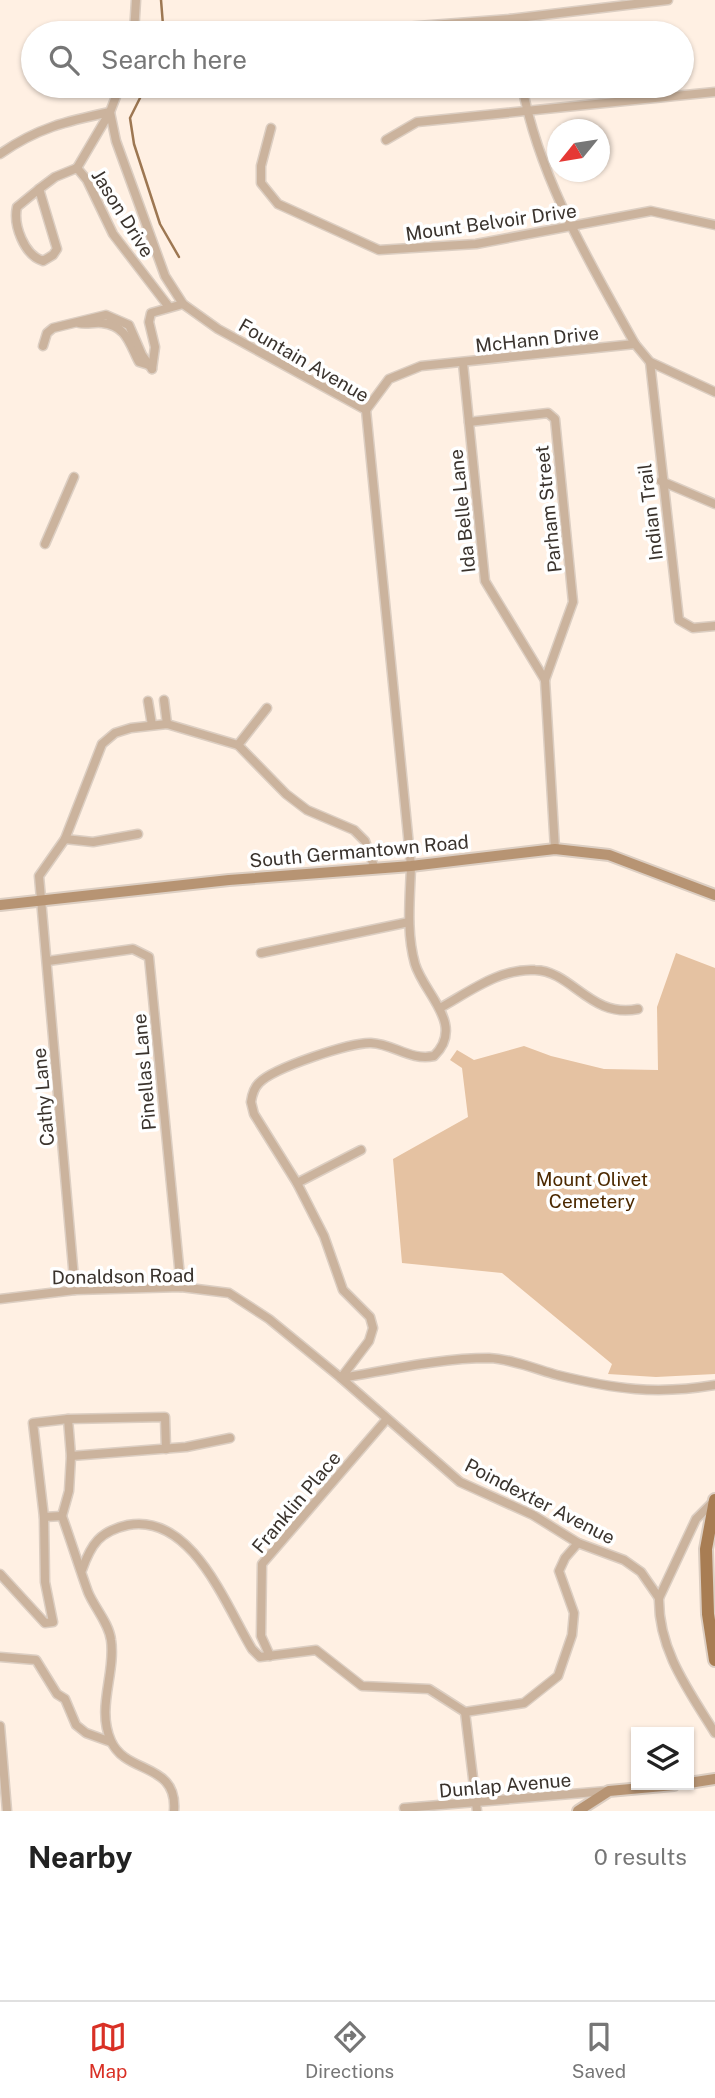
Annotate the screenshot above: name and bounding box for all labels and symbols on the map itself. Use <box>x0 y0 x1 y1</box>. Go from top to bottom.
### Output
north arrow <box>547 119 610 182</box>
street label: Jason Drive <box>87 165 159 261</box>
street label: Mount Belvoir Drive <box>404 199 578 245</box>
street label: Fountain Avenue <box>235 314 373 406</box>
street label: McHann Drive <box>474 322 600 356</box>
street label: Parham Street <box>530 444 566 574</box>
street label: Ida Belle Lane <box>445 448 479 574</box>
street label: Indian Trail <box>633 462 667 562</box>
street label: South Germantown Road <box>248 830 470 872</box>
street label: Pinellas Lane <box>128 1013 160 1131</box>
street label: Cathy Lane <box>28 1047 58 1147</box>
park label: Mount Olivet Cemetery <box>536 1168 648 1212</box>
street label: Donaldson Road <box>51 1264 195 1288</box>
street label: Franklin Place <box>247 1447 345 1557</box>
street label: Poindexter Avenue <box>461 1454 619 1548</box>
street label: Dunlap Avenue <box>438 1768 572 1802</box>

